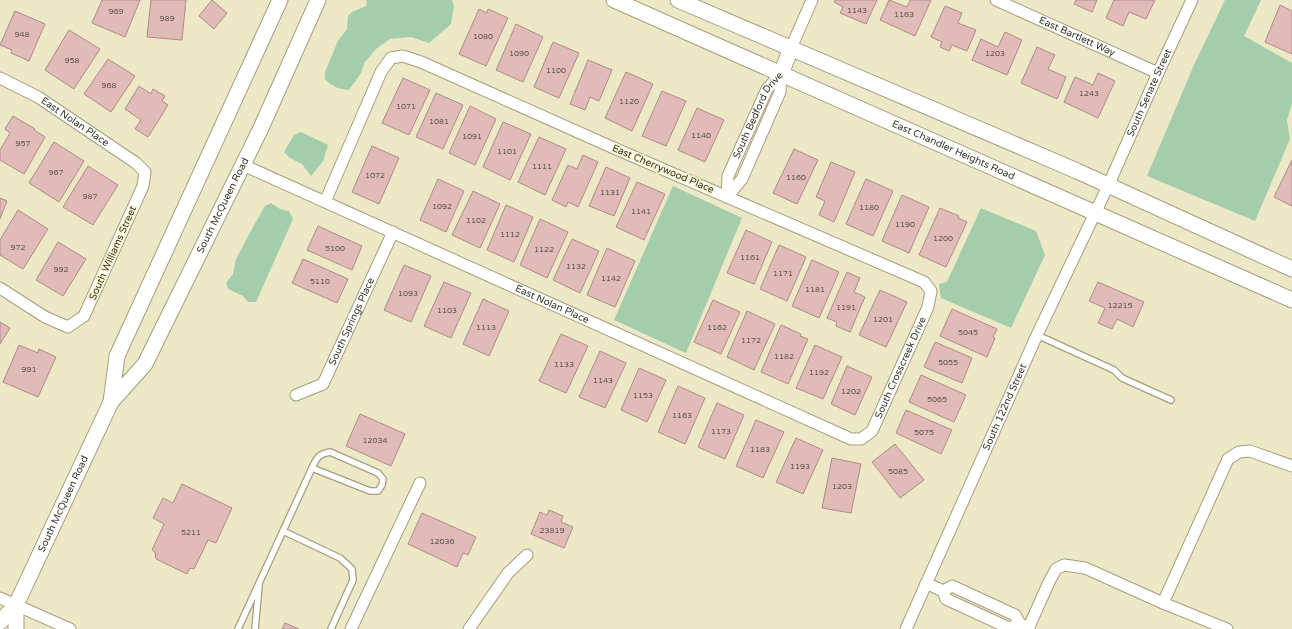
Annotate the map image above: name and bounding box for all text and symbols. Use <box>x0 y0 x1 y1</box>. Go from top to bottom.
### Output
house number: 1143 <box>847 6 867 15</box>
house number: 969 <box>108 7 124 16</box>
house number: 1163 <box>894 10 914 19</box>
house number: 989 <box>159 14 175 23</box>
street label: East Bartlett Way <box>1037 14 1118 59</box>
house number: 948 <box>14 30 30 39</box>
house number: 1080 <box>473 32 493 41</box>
street label: South Senate Street <box>1125 47 1174 139</box>
house number: 1090 <box>509 49 529 58</box>
house number: 1203 <box>985 49 1005 58</box>
house number: 958 <box>64 56 80 65</box>
house number: 1100 <box>546 66 566 75</box>
street label: South Bedford Drive <box>731 69 786 161</box>
house number: 968 <box>101 81 117 90</box>
house number: 1243 <box>1079 89 1099 98</box>
street label: East Nolan Place <box>39 95 112 149</box>
house number: 1120 <box>619 97 639 106</box>
house number: 1071 <box>396 102 416 111</box>
house number: 1081 <box>429 117 449 126</box>
street label: East Chandler Heights Road <box>890 118 1017 183</box>
house number: 1140 <box>691 131 711 140</box>
house number: 1091 <box>462 132 482 141</box>
house number: 957 <box>15 139 31 148</box>
street label: East Cherrywood Place <box>610 142 716 196</box>
house number: 1101 <box>497 147 517 156</box>
street label: South McQueen Road <box>194 156 251 255</box>
house number: 1111 <box>532 162 552 171</box>
house number: 967 <box>48 168 64 177</box>
house number: 1072 <box>365 171 385 180</box>
house number: 1160 <box>786 173 806 182</box>
house number: 1131 <box>600 188 620 197</box>
house number: 987 <box>82 192 98 201</box>
house number: 1092 <box>432 202 452 211</box>
house number: 1180 <box>859 203 879 212</box>
street label: South Williams Street <box>87 204 139 302</box>
house number: 1141 <box>631 207 651 216</box>
house number: 1102 <box>466 216 486 225</box>
house number: 1190 <box>895 220 915 229</box>
house number: 1112 <box>500 230 520 239</box>
house number: 1200 <box>933 234 953 243</box>
house number: 972 <box>10 243 26 252</box>
house number: 5100 <box>325 244 345 253</box>
house number: 1122 <box>534 245 554 254</box>
house number: 1161 <box>740 253 760 262</box>
house number: 1132 <box>566 262 586 271</box>
house number: 992 <box>53 265 69 274</box>
house number: 1171 <box>773 269 793 278</box>
house number: 1142 <box>601 274 621 283</box>
street label: South Springs Place <box>326 275 377 367</box>
house number: 5110 <box>310 277 330 286</box>
street label: East Nolan Place <box>513 282 591 326</box>
house number: 1181 <box>805 285 825 294</box>
house number: 1093 <box>398 289 418 298</box>
house number: 12215 <box>1107 301 1133 310</box>
house number: 1191 <box>836 303 856 312</box>
house number: 1103 <box>437 306 457 315</box>
street label: South Crosscreek Drive <box>872 315 929 420</box>
house number: 1201 <box>873 315 893 324</box>
house number: 1113 <box>476 323 496 332</box>
house number: 1162 <box>707 323 727 332</box>
house number: 5045 <box>958 328 978 337</box>
house number: 1172 <box>741 336 761 345</box>
house number: 1182 <box>774 352 794 361</box>
house number: 5055 <box>938 358 958 367</box>
house number: 1133 <box>554 360 574 369</box>
street label: South 122nd Street <box>980 362 1029 452</box>
house number: 991 <box>21 365 37 374</box>
house number: 1192 <box>809 368 829 377</box>
house number: 1143 <box>593 376 613 385</box>
house number: 1202 <box>841 387 861 396</box>
house number: 1153 <box>633 391 653 400</box>
house number: 5065 <box>927 395 947 404</box>
house number: 1163 <box>672 411 692 420</box>
house number: 1173 <box>711 427 731 436</box>
house number: 5075 <box>914 428 934 437</box>
house number: 12034 <box>362 436 388 445</box>
house number: 1183 <box>750 445 770 454</box>
street label: South McQueen Road <box>36 454 91 554</box>
house number: 1193 <box>790 462 810 471</box>
house number: 5085 <box>888 467 908 476</box>
house number: 1203 <box>832 482 852 491</box>
house number: 23819 <box>539 526 565 535</box>
house number: 5211 <box>181 528 201 537</box>
house number: 12036 <box>429 537 455 546</box>

